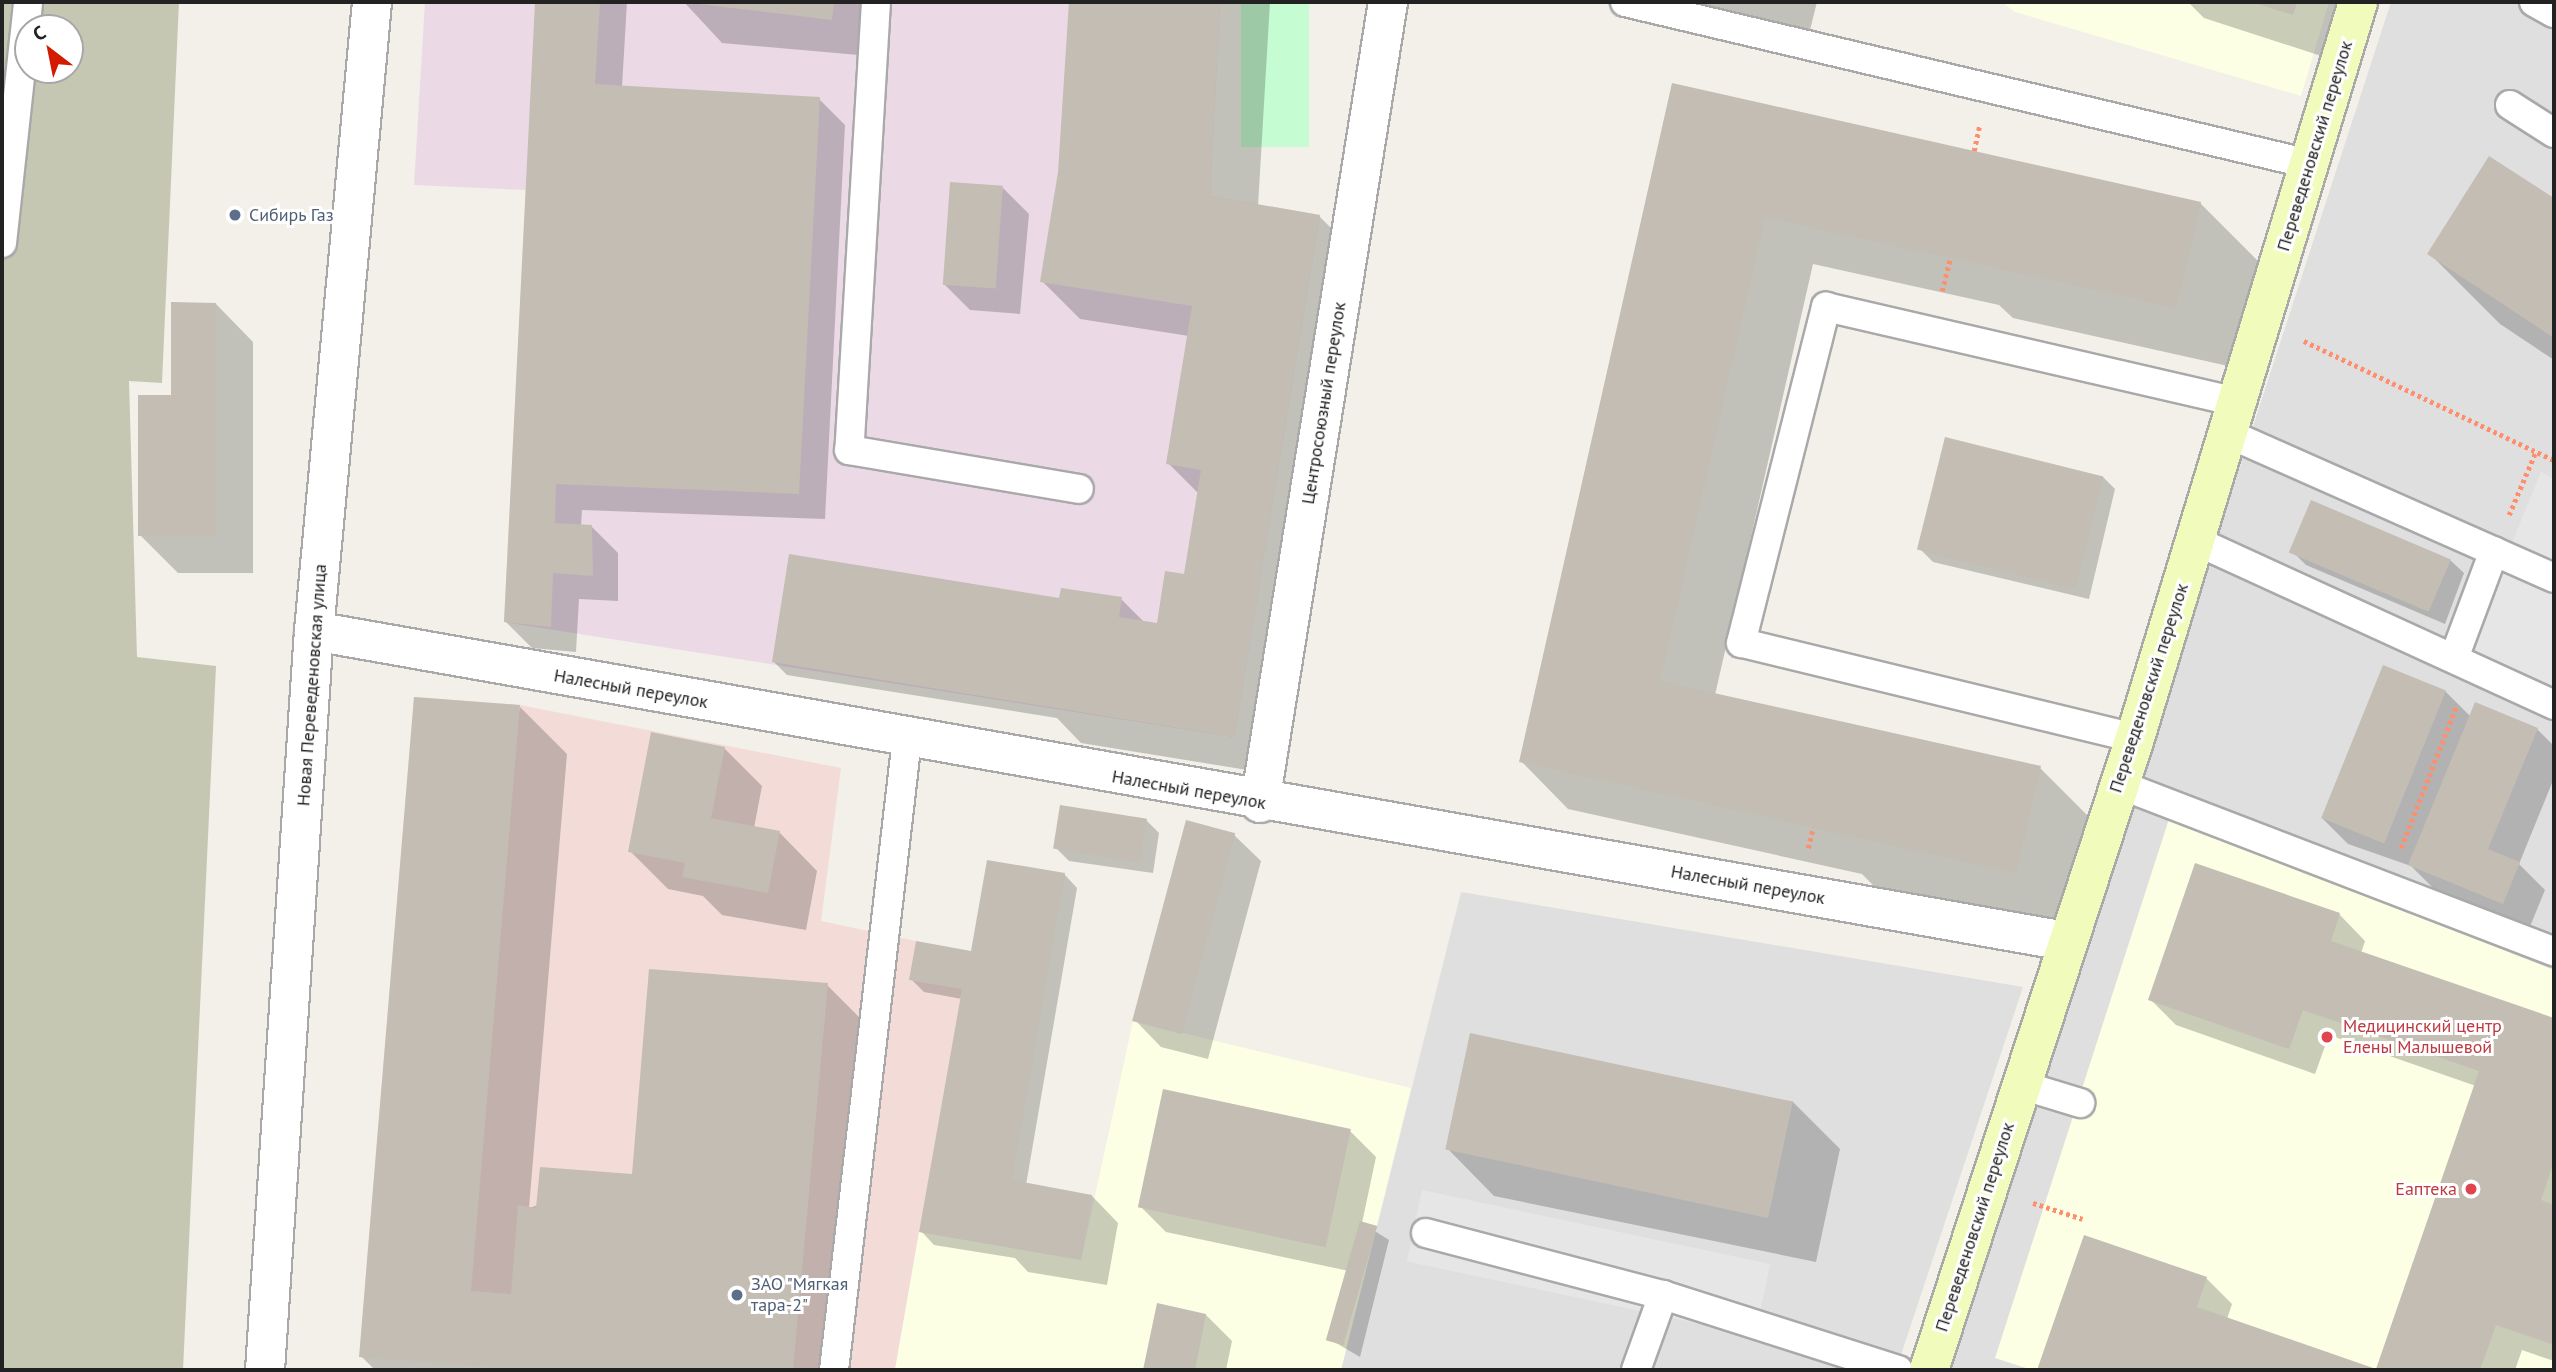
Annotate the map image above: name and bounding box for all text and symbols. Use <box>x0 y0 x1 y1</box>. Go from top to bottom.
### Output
north arrow <box>14 14 84 84</box>
text: С <box>28 20 50 46</box>
street label: Переведеновский переулок <box>2273 38 2357 254</box>
place label: Сибирь Газ <box>249 204 334 226</box>
marker: Сибирь Газ <box>227 207 243 223</box>
street label: Центросоюзный переулок <box>1297 300 1351 506</box>
street label: Новая Переведеновская улица <box>293 563 331 807</box>
street label: Переведеновский переулок <box>2105 581 2193 795</box>
street label: Налесный переулок <box>552 665 710 713</box>
street label: Налесный переулок <box>1110 766 1268 814</box>
street label: Налесный переулок <box>1669 861 1827 909</box>
place label: Медицинский центр Елены Малышевой <box>2343 1016 2502 1058</box>
marker: Медицинский центр Елены Малышевой <box>2317 1027 2337 1047</box>
street label: Переведеновский переулок <box>1931 1120 2019 1334</box>
place label: Еаптека <box>2395 1178 2457 1200</box>
marker: Еаптека <box>2463 1181 2479 1197</box>
place label: ЗАО "Мягкая тара-2" <box>751 1274 849 1316</box>
marker: ЗАО "Мягкая тара-2" <box>729 1287 745 1303</box>

